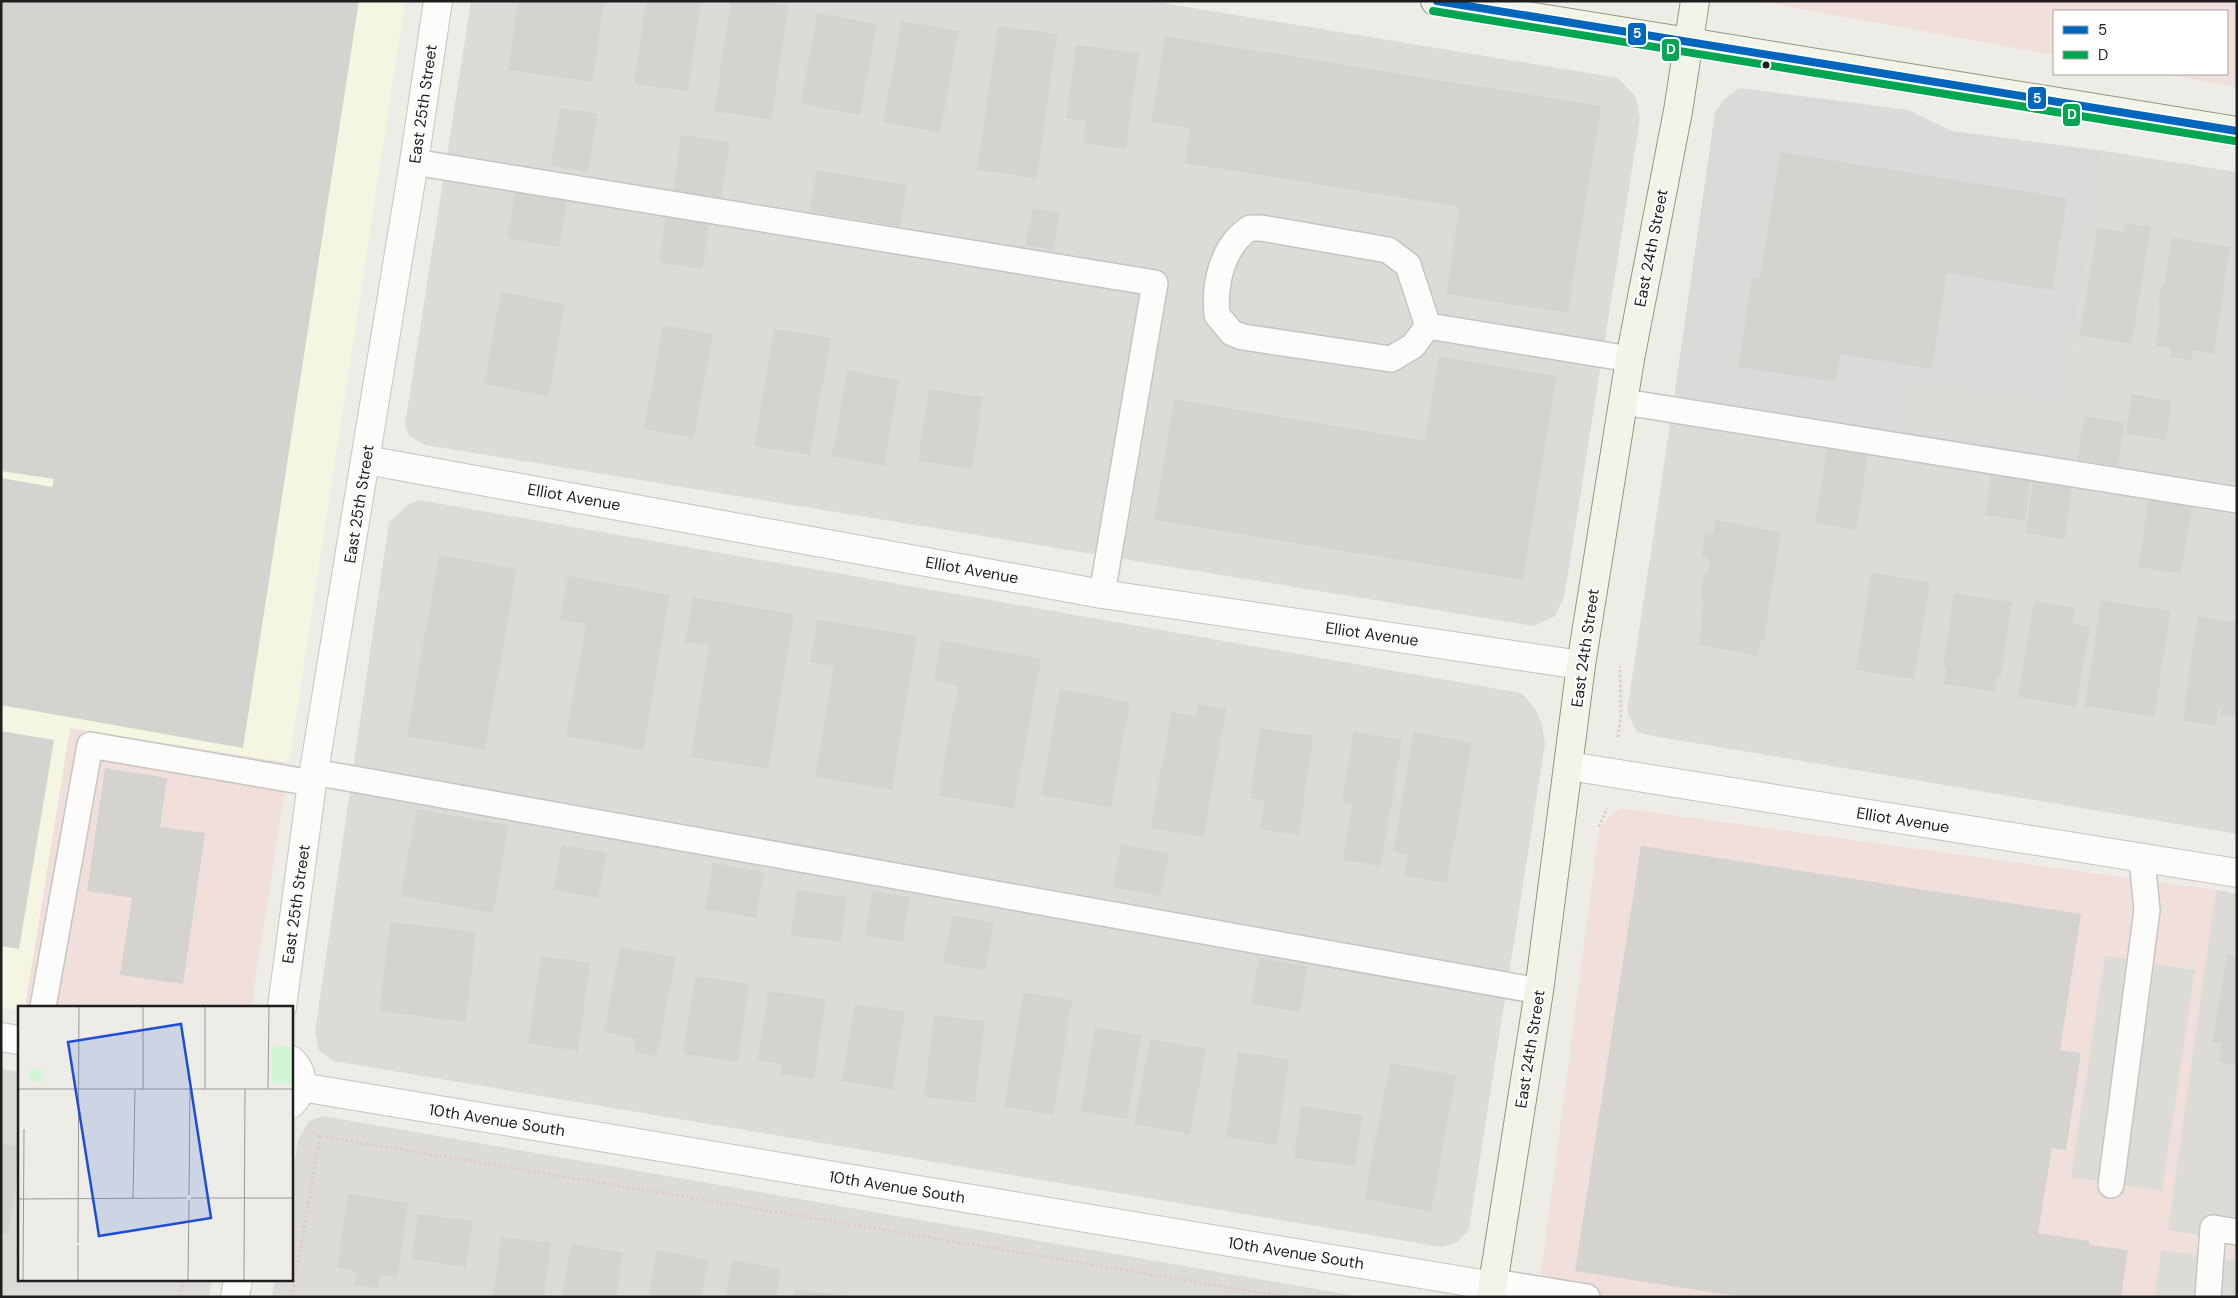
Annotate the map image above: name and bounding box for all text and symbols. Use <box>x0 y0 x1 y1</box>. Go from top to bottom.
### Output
legend <box>2053 10 2228 75</box>
text: 5 <box>2098 20 2107 40</box>
line badge: 5 <box>1627 22 1647 46</box>
text: 5 <box>1633 24 1641 42</box>
line badge: D <box>1661 38 1680 62</box>
text: D <box>1666 40 1676 58</box>
street label: East 25th Street <box>404 43 442 165</box>
text: D <box>2098 45 2108 65</box>
unlabelled marker <box>1761 60 1771 70</box>
line badge: 5 <box>2027 86 2047 110</box>
text: 5 <box>2033 89 2041 107</box>
line badge: D <box>2062 103 2081 127</box>
text: D <box>2067 105 2077 123</box>
street label: East 24th Street <box>1629 187 1673 309</box>
street label: East 25th Street <box>339 443 379 565</box>
street label: Elliot Avenue <box>526 478 622 516</box>
street label: Elliot Avenue <box>924 551 1020 589</box>
street label: East 24th Street <box>1566 587 1604 709</box>
street label: Elliot Avenue <box>1324 617 1420 651</box>
street label: Elliot Avenue <box>1855 802 1951 838</box>
street label: East 25th Street <box>277 843 315 965</box>
street label: East 24th Street <box>1510 988 1550 1110</box>
inset map <box>18 1006 292 1280</box>
street label: 10th Avenue South <box>427 1099 567 1141</box>
street label: 10th Avenue South <box>827 1166 967 1208</box>
street label: 10th Avenue South <box>1226 1232 1366 1274</box>

